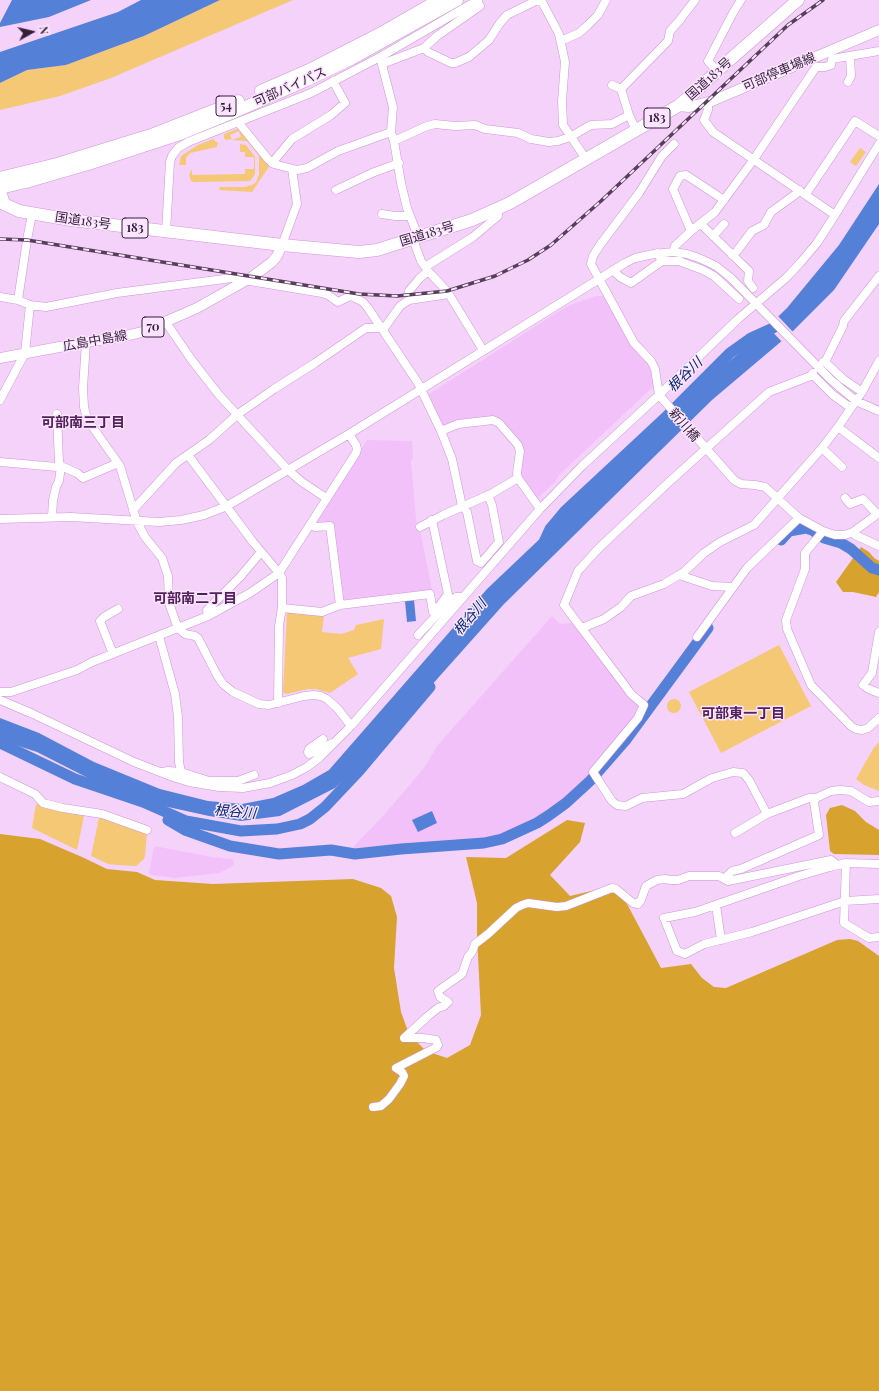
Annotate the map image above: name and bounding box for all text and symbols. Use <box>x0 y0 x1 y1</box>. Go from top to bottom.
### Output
north arrow <box>12 12 52 52</box>
text: N <box>36 25 52 35</box>
street label: 可部停車場線 <box>740 50 818 94</box>
street label: 国道183号 <box>683 54 735 104</box>
street label: 可部バイパス <box>251 64 329 110</box>
road number: 54 <box>216 96 236 116</box>
road number: 183 <box>644 108 670 128</box>
street label: 国道183号 <box>54 209 112 233</box>
road number: 183 <box>122 218 148 238</box>
street label: 国道183号 <box>398 218 456 250</box>
road number: 70 <box>142 317 164 337</box>
street label: 広島中島線 <box>62 328 128 354</box>
water label: 根谷川 <box>664 354 706 396</box>
street label: 新川橋 <box>665 405 703 445</box>
district label: 可部南三丁目 <box>41 415 125 431</box>
district label: 可部南二丁目 <box>153 591 237 607</box>
water label: 根谷川 <box>450 596 490 638</box>
district label: 可部東一丁目 <box>701 706 785 722</box>
water label: 根谷川 <box>213 802 257 822</box>

